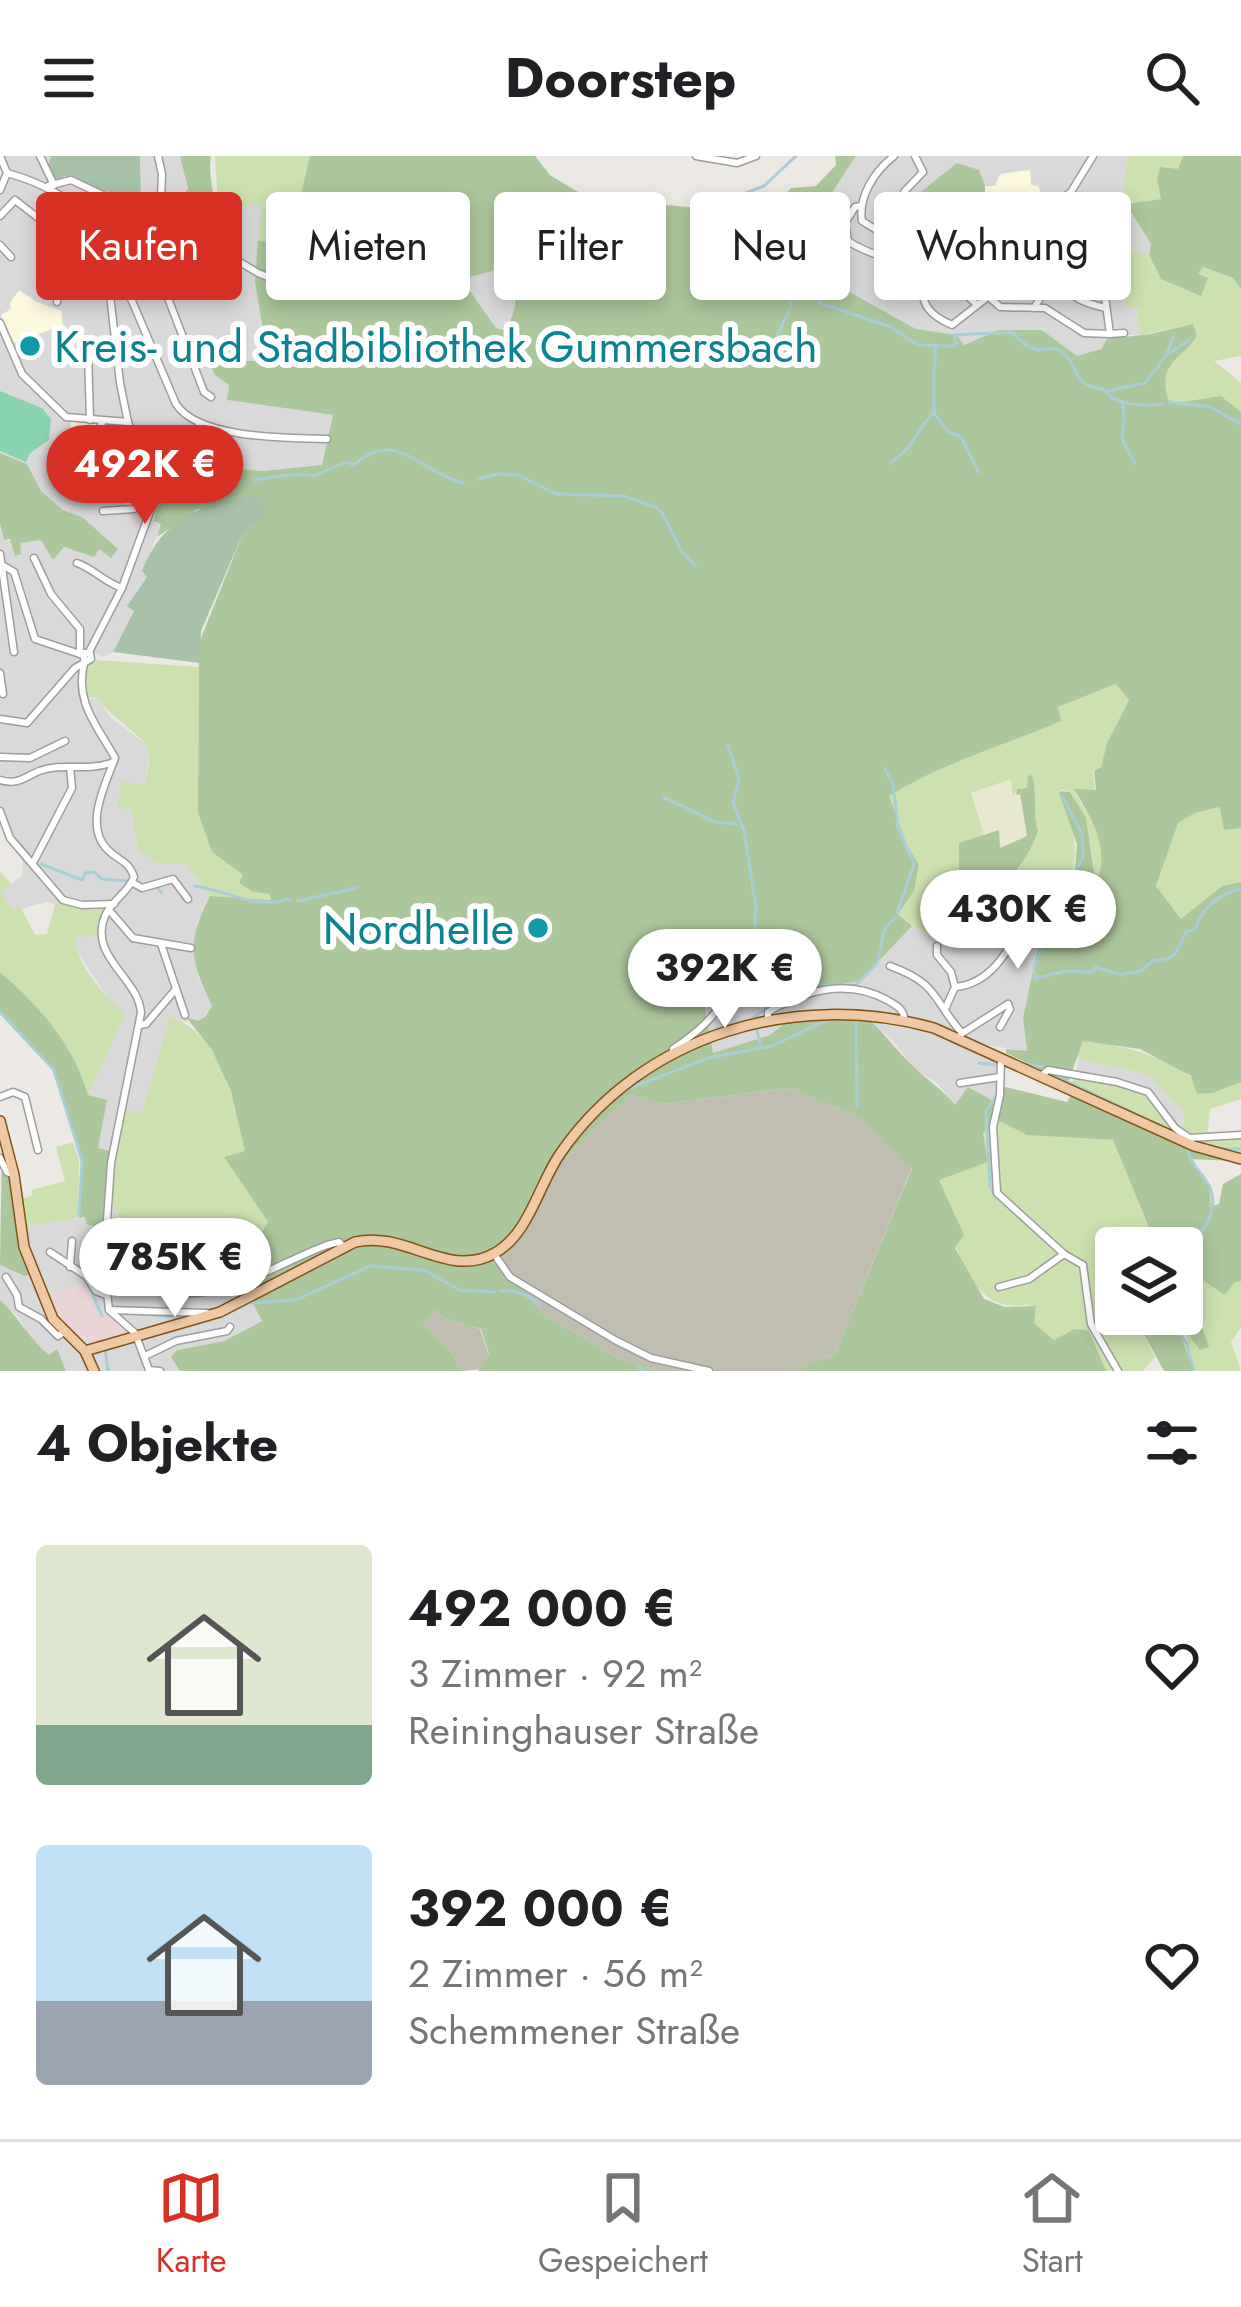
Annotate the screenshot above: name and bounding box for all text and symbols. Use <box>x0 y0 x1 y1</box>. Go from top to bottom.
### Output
text: Doorstep <box>505 39 736 117</box>
icon: menu <box>36 45 102 111</box>
icon: search <box>1139 45 1205 111</box>
chip: Kaufen <box>36 192 242 300</box>
chip: Mieten <box>266 192 470 300</box>
chip: Filter <box>494 192 666 300</box>
chip: Neu <box>690 192 850 300</box>
chip: Wohnung <box>874 192 1131 300</box>
place label: Kreis- und Stadbibliothek Gummersbach <box>54 314 818 379</box>
marker: Kreis- und Stadbibliothek Gummersbach <box>17 333 43 359</box>
pin: 492K € <box>47 425 243 527</box>
text: 492K € <box>73 435 217 492</box>
pin: 430K € <box>920 870 1116 972</box>
text: 430K € <box>947 880 1089 937</box>
place label: Nordhelle <box>323 896 514 961</box>
marker: Nordhelle <box>525 915 551 941</box>
pin: 392K € <box>627 929 823 1031</box>
text: 392K € <box>655 939 795 996</box>
pin: 785K € <box>77 1218 273 1320</box>
map controls <box>1095 1227 1203 1335</box>
button: layers <box>1095 1227 1203 1335</box>
text: 785K € <box>106 1228 244 1285</box>
text: 4 Objekte <box>36 1406 278 1480</box>
icon: filters <box>1139 1410 1205 1476</box>
text: 492 000 € <box>408 1571 676 1645</box>
icon: home <box>132 1593 276 1737</box>
icon: heart <box>1139 1632 1205 1698</box>
text: 3 Zimmer · 92 m² <box>408 1645 702 1702</box>
text: Reininghauser Straße <box>408 1702 759 1759</box>
text: 392 000 € <box>408 1871 673 1945</box>
icon: home <box>132 1893 276 2037</box>
icon: heart <box>1139 1932 1205 1998</box>
text: 2 Zimmer · 56 m² <box>408 1945 703 2002</box>
text: Schemmener Straße <box>408 2002 740 2059</box>
tab: Karte <box>156 2165 227 2284</box>
tab: Gespeichert <box>538 2165 708 2284</box>
tab: Start <box>1019 2165 1085 2284</box>

